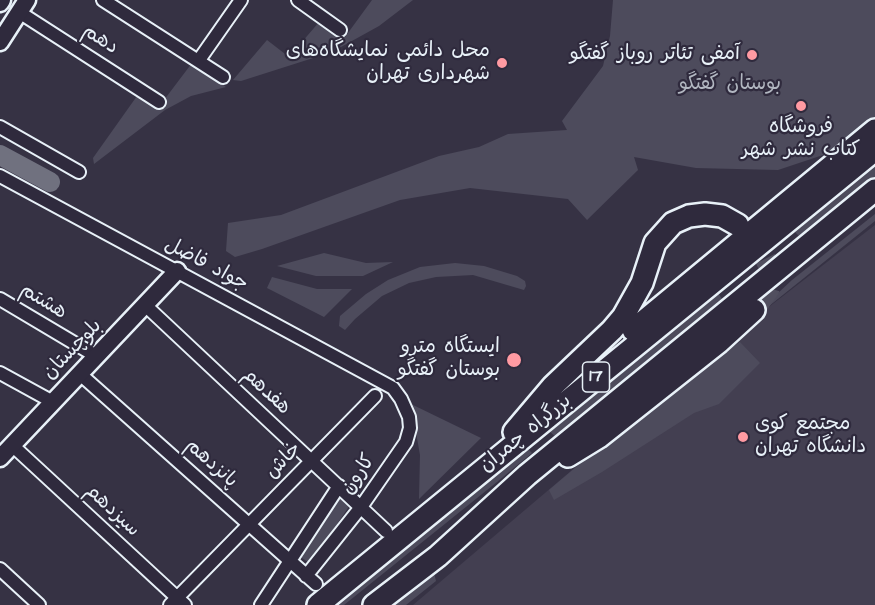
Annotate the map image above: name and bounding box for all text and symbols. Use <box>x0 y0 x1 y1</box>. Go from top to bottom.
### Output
street label: دهم <box>78 20 122 60</box>
place label: محل دائمی نمایشگاه‌های شهرداری تهران <box>286 40 490 87</box>
place label: آمفی تئاتر روباز گفتگو <box>570 43 740 67</box>
marker: آمفی تئاتر روباز گفتگو <box>745 48 759 62</box>
marker: محل دائمی نمایشگاه‌های شهرداری تهران <box>495 56 509 70</box>
park label: بوستان گفتگو <box>679 73 781 97</box>
marker: فروشگاه کتاب نشر شهر <box>794 99 808 113</box>
place label: فروشگاه کتاب نشر شهر <box>742 116 860 163</box>
street label: جواد فاضل <box>160 233 252 297</box>
street label: هشتم <box>15 279 71 325</box>
street label: بلوچستان <box>38 315 108 385</box>
place label: ایستگاه مترو بوستان گفتگو <box>398 336 500 383</box>
marker: ایستگاه مترو بوستان گفتگو <box>505 351 523 369</box>
road number: 17 <box>582 362 610 392</box>
street label: هفدهم <box>237 364 295 420</box>
street label: بزرگراه چمران <box>475 390 577 478</box>
place label: مجتمع کوی دانشگاه تهران <box>755 413 866 460</box>
marker: مجتمع کوی دانشگاه تهران <box>736 430 750 444</box>
street label: پانزدهم <box>180 434 242 494</box>
street label: خاش <box>261 438 307 484</box>
street label: کارون <box>337 450 381 500</box>
street label: سیزدهم <box>80 480 144 542</box>

